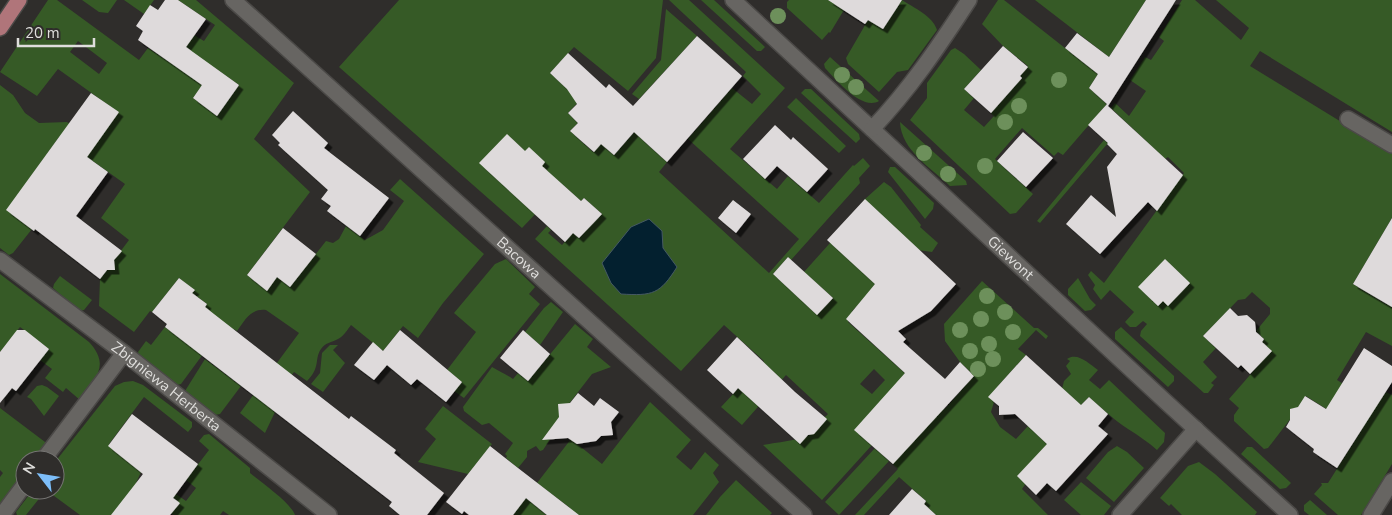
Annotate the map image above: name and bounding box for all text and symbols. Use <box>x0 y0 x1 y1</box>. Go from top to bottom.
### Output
scale bar <box>18 15 94 47</box>
text: 20 m <box>25 23 60 43</box>
street label: Giewont <box>983 231 1039 285</box>
street label: Bacowa <box>492 232 545 283</box>
street label: Zbigniewa Herberta <box>107 337 225 436</box>
north arrow <box>15 450 65 500</box>
text: N <box>18 459 40 478</box>

